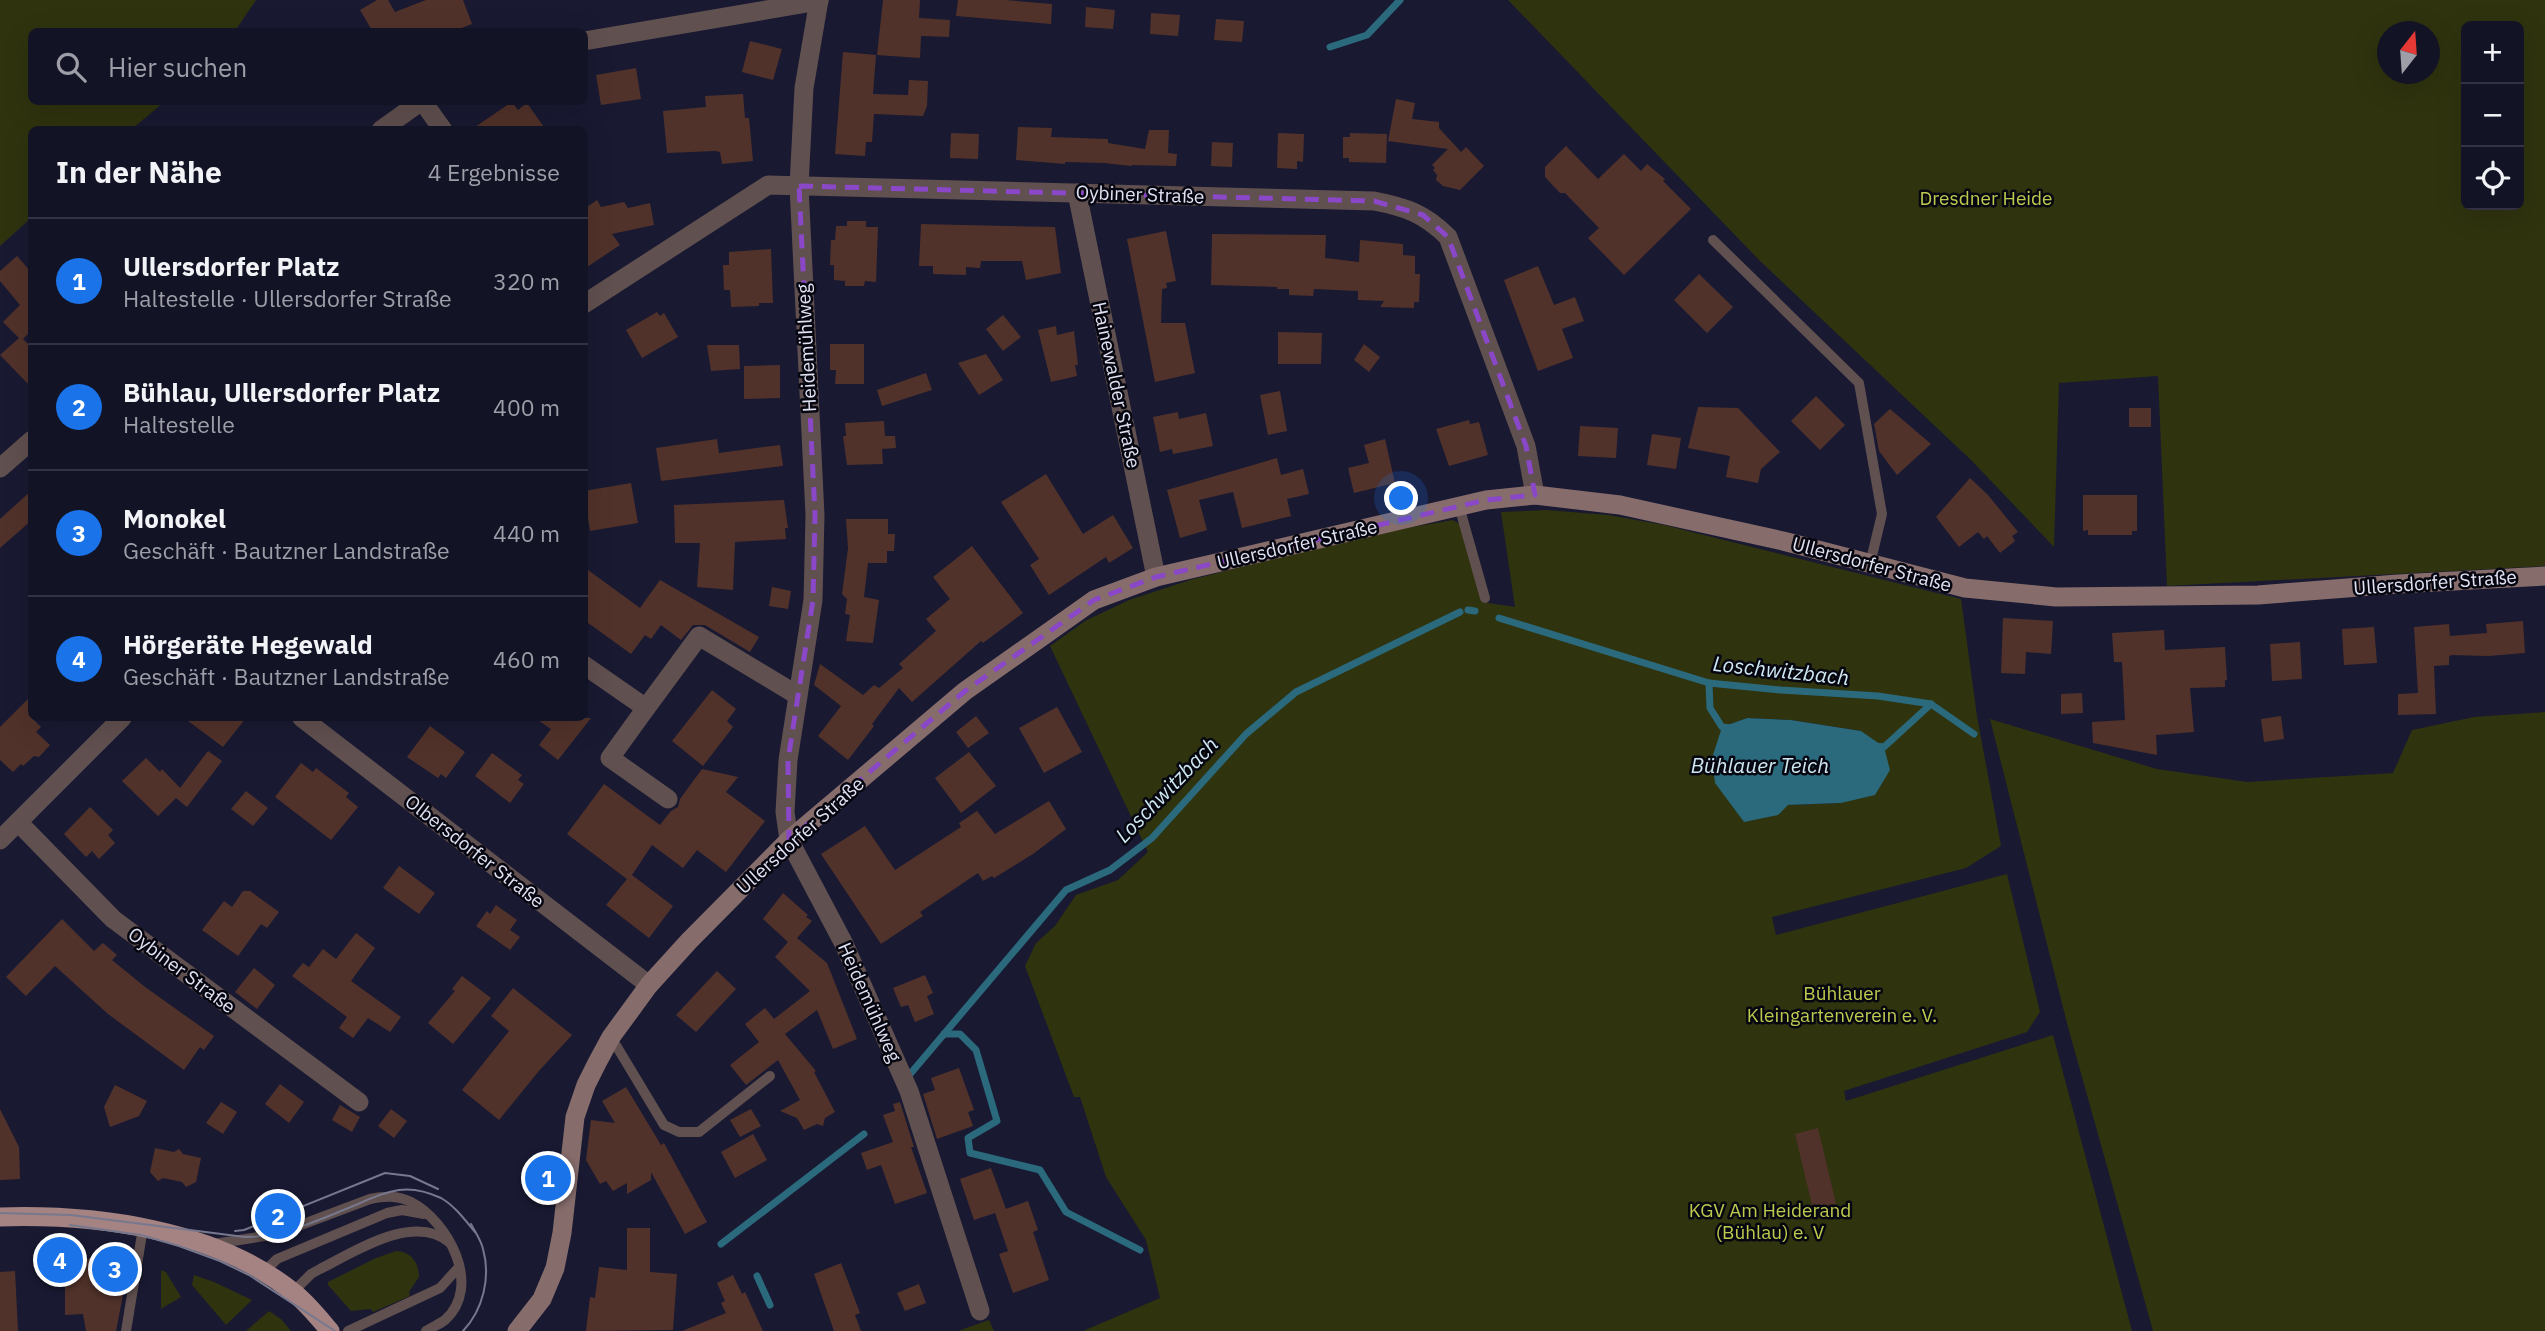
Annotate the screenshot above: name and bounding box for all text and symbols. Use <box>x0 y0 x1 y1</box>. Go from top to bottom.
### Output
north arrow <box>2377 21 2440 84</box>
map controls <box>2461 21 2524 210</box>
button: + <box>2461 21 2524 84</box>
search box <box>28 28 588 105</box>
icon: search <box>52 48 90 86</box>
text: Hier suchen <box>108 50 247 84</box>
button: − <box>2461 84 2524 147</box>
button: locate <box>2461 147 2524 210</box>
text: In der Nähe <box>56 152 222 191</box>
text: 4 Ergebnisse <box>428 157 560 187</box>
street label: Oybiner Straße <box>1075 180 1205 208</box>
park label: Dresdner Heide <box>1919 186 2053 210</box>
text: Ullersdorfer Platz <box>123 249 340 283</box>
text: 1 <box>72 266 86 296</box>
text: 320 m <box>493 266 560 296</box>
text: Haltestelle · Ullersdorfer Straße <box>123 283 452 313</box>
street label: Heidemühlweg <box>791 283 821 413</box>
street label: Hainewalder Straße <box>1088 300 1146 470</box>
text: Bühlau, Ullersdorfer Platz <box>123 375 440 409</box>
text: 2 <box>72 392 86 422</box>
text: 400 m <box>493 392 560 422</box>
text: Haltestelle <box>123 409 235 439</box>
your location <box>1384 481 1418 515</box>
text: Monokel <box>123 501 226 535</box>
street label: Ullersdorfer Straße <box>1214 514 1380 574</box>
text: 3 <box>72 518 86 548</box>
text: 440 m <box>493 518 560 548</box>
street label: Ullersdorfer Straße <box>1790 531 1954 597</box>
text: Geschäft · Bautzner Landstraße <box>123 535 450 565</box>
street label: Ullersdorfer Straße <box>2352 564 2518 600</box>
text: Hörgeräte Hegewald <box>123 627 373 661</box>
text: 4 <box>72 644 86 674</box>
text: 460 m <box>493 644 560 674</box>
water label: Loschwitzbach <box>1712 649 1851 691</box>
text: Geschäft · Bautzner Landstraße <box>123 661 450 691</box>
water label: Loschwitzbach <box>1109 730 1224 848</box>
water label: Bühlauer Teich <box>1691 751 1829 779</box>
street label: Ullersdorfer Straße <box>731 771 869 899</box>
street label: Olbersdorfer Straße <box>401 789 549 913</box>
street label: Oybiner Straße <box>123 922 241 1018</box>
street label: Heidemühlweg <box>833 939 907 1065</box>
park label: Bühlauer Kleingartenverein e. V. <box>1747 981 1937 1027</box>
pin: 1 <box>525 1152 571 1204</box>
pin: 2 <box>255 1190 301 1242</box>
park label: KGV Am Heiderand (Bühlau) e. V <box>1689 1198 1851 1244</box>
pin: 4 <box>37 1234 83 1286</box>
pin: 3 <box>92 1243 138 1295</box>

